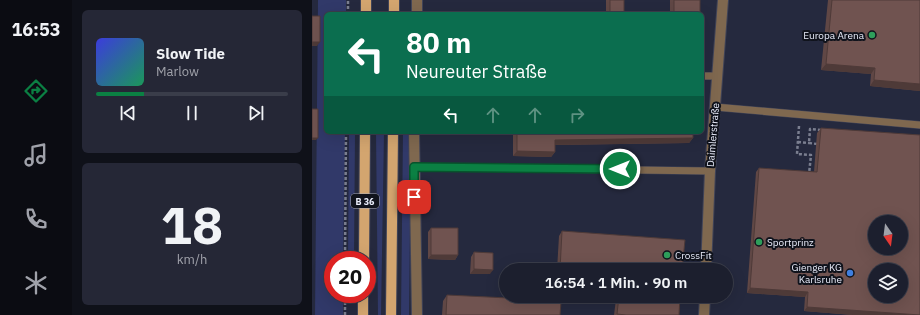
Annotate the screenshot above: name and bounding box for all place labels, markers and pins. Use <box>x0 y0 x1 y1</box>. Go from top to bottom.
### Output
place label: Europa Arena <box>803 29 865 42</box>
marker: Europa Arena <box>867 30 877 40</box>
pin <box>397 180 431 214</box>
place label: Sportprinz <box>767 236 814 249</box>
marker: Sportprinz <box>754 237 764 247</box>
place label: CrossFit <box>675 249 712 262</box>
marker: CrossFit <box>662 250 672 260</box>
place label: Gienger KG Karlsruhe <box>792 261 843 286</box>
marker: Gienger KG Karlsruhe <box>845 268 855 278</box>

